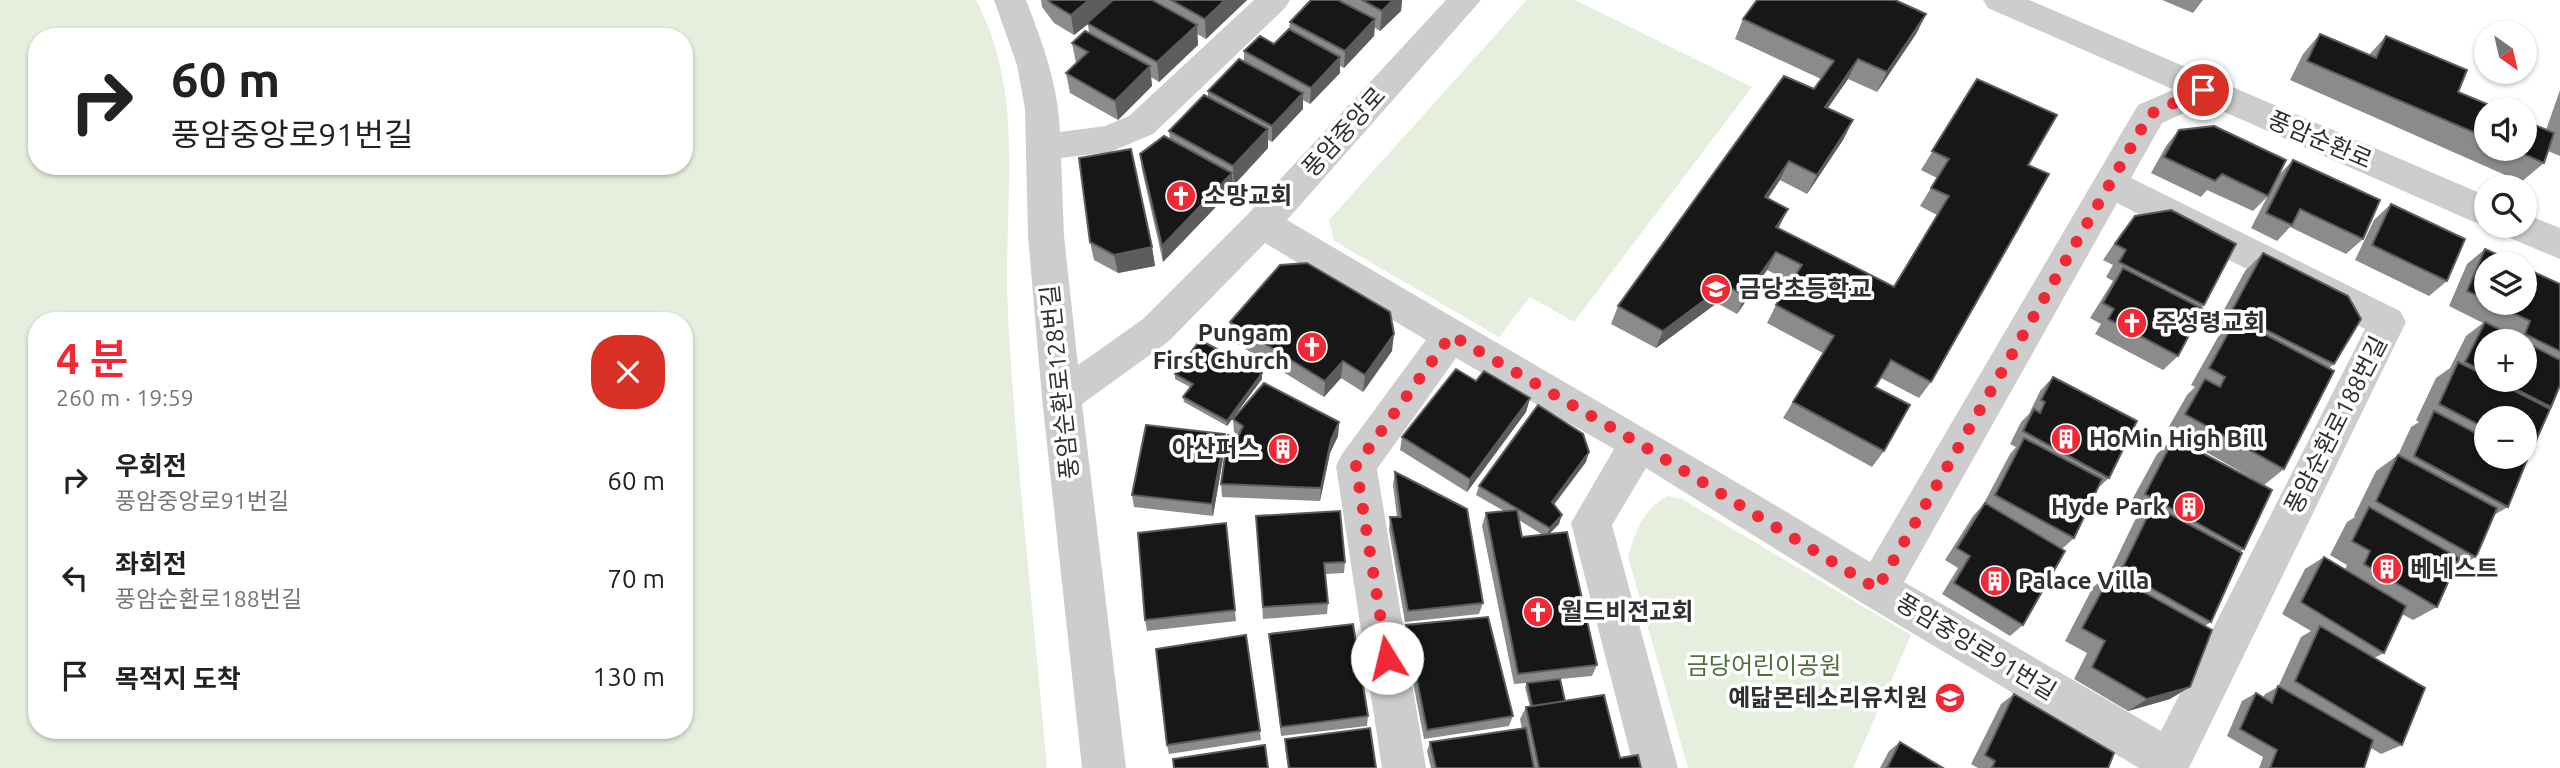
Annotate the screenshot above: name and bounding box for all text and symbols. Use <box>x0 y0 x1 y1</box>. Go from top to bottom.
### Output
north arrow <box>2474 21 2538 84</box>
map controls <box>2474 21 2537 469</box>
text: 60 m <box>171 51 280 106</box>
icon: right <box>56 56 147 147</box>
pin <box>2173 60 2233 120</box>
icon: arrive <box>2184 71 2222 109</box>
street label: 풍암중앙로 <box>1297 82 1391 182</box>
button: sound <box>2474 98 2537 161</box>
street label: 풍암순환로 <box>2264 106 2376 174</box>
text: 풍암중앙로91번길 <box>171 116 413 152</box>
button: search <box>2474 175 2537 238</box>
church icon: 소망교회 <box>1164 179 1198 213</box>
place label: 소망교회 <box>1204 182 1292 209</box>
button: layers <box>2474 252 2537 315</box>
school or university icon: 금당초등학교 <box>1699 272 1733 306</box>
place label: 금당초등학교 <box>1739 275 1871 302</box>
street label: 풍암순환로128번길 <box>1036 284 1083 481</box>
church icon: 주성령교회 <box>2115 306 2149 340</box>
place label: 주성령교회 <box>2155 309 2265 336</box>
place label: Pungam First Church <box>1153 319 1289 374</box>
button: + <box>2474 329 2537 392</box>
church icon: Pungam First Church <box>1295 330 1329 364</box>
street label: 풍암순환로188번길 <box>2279 332 2392 518</box>
text: 4 분 <box>56 335 128 382</box>
button: close <box>591 335 665 409</box>
text: 260 m · 19:59 <box>56 385 194 410</box>
button: − <box>2474 406 2537 469</box>
building icon: HoMin High Bill <box>2049 422 2083 456</box>
place label: HoMin High Bill <box>2089 425 2264 452</box>
building icon: 아산퍼스 <box>1266 432 1300 466</box>
place label: 아산퍼스 <box>1172 435 1260 462</box>
text: 우회전 <box>115 451 187 480</box>
icon: right <box>56 461 94 499</box>
text: 60 m <box>607 466 665 495</box>
text: 풍암중앙로91번길 <box>115 488 289 513</box>
building icon: Hyde Park <box>2172 490 2206 524</box>
place label: Hyde Park <box>2051 493 2167 520</box>
text: 좌회전 <box>115 549 187 578</box>
building icon: 베네스트 <box>2370 552 2404 586</box>
place label: 베네스트 <box>2410 555 2498 582</box>
icon: left <box>56 559 94 597</box>
text: 70 m <box>607 564 665 593</box>
building icon: Palace Villa <box>1978 564 2012 598</box>
place label: Palace Villa <box>2018 567 2149 594</box>
text: 풍암순환로188번길 <box>115 586 302 611</box>
street label: 풍암중앙로91번길 <box>1891 588 2061 705</box>
church icon: 월드비전교회 <box>1521 595 1555 629</box>
place label: 월드비전교회 <box>1561 598 1693 625</box>
position arrow <box>1350 621 1424 695</box>
park label: 금당어린이공원 <box>1687 652 1841 679</box>
icon: arrive <box>56 657 94 695</box>
text: 130 m <box>593 662 665 691</box>
text: 목적지 도착 <box>115 664 241 693</box>
school or university icon: 예닮몬테소리유치원 <box>1933 681 1967 715</box>
place label: 예닮몬테소리유치원 <box>1728 684 1927 711</box>

